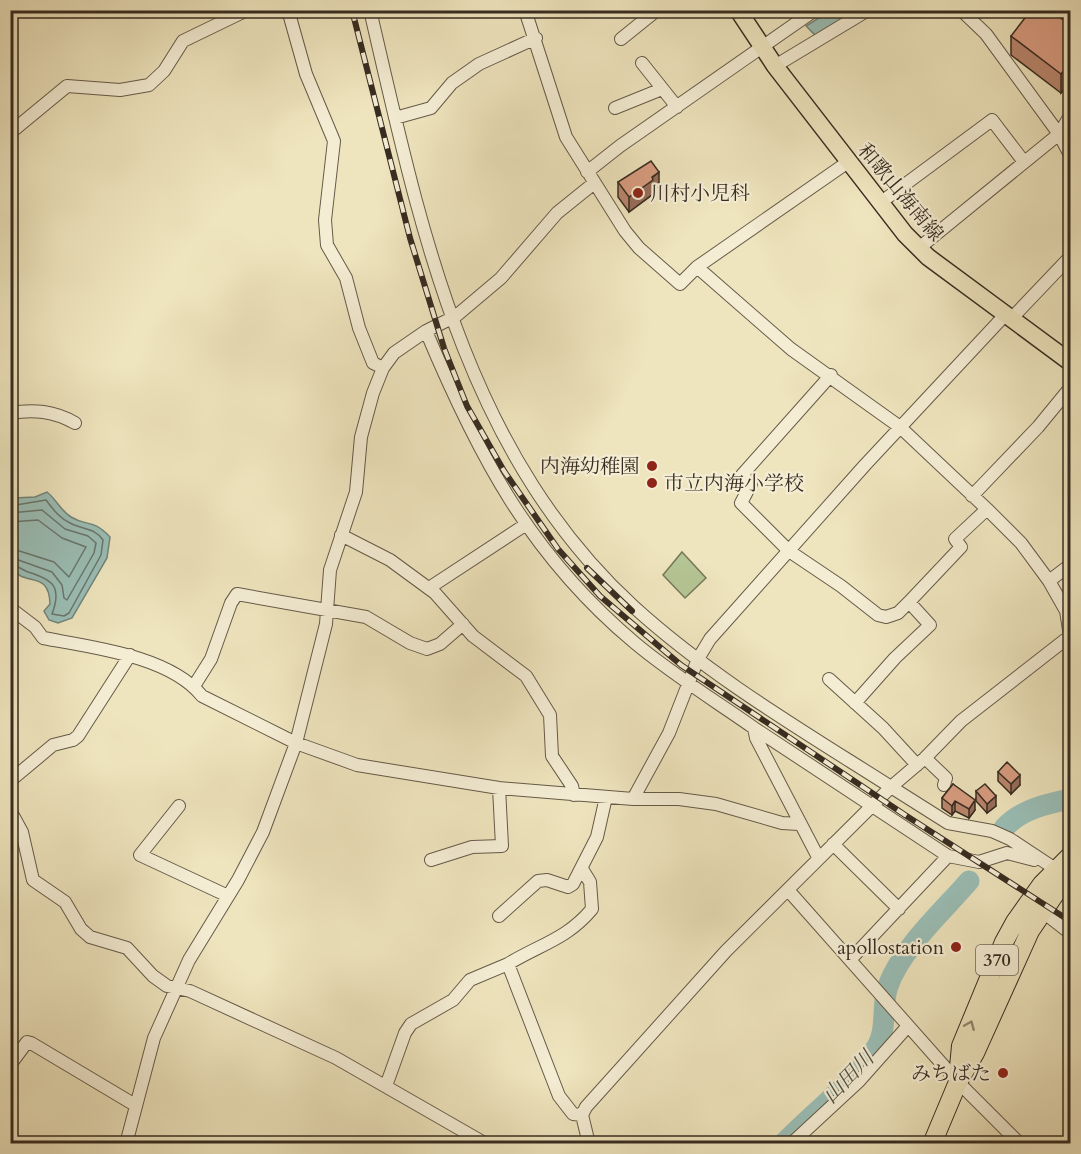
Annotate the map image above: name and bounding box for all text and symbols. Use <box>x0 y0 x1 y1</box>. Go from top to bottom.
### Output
street label: 和歌山海南線 <box>852 138 950 247</box>
place label: 川村小児科 <box>650 180 750 207</box>
marker: 川村小児科 <box>631 186 645 200</box>
place label: 内海幼稚園 <box>540 453 640 480</box>
marker: 内海幼稚園 <box>645 459 659 473</box>
place label: 市立内海小学校 <box>664 470 804 497</box>
marker: 市立内海小学校 <box>645 476 659 490</box>
place label: apollostation <box>837 934 945 961</box>
marker: apollostation <box>949 940 963 954</box>
road number: 370 <box>976 945 1018 975</box>
one-way arrow <box>962 1021 974 1032</box>
water label: 山田川 <box>816 1043 882 1110</box>
place label: みちばた <box>911 1060 991 1087</box>
marker: みちばた <box>996 1066 1010 1080</box>

